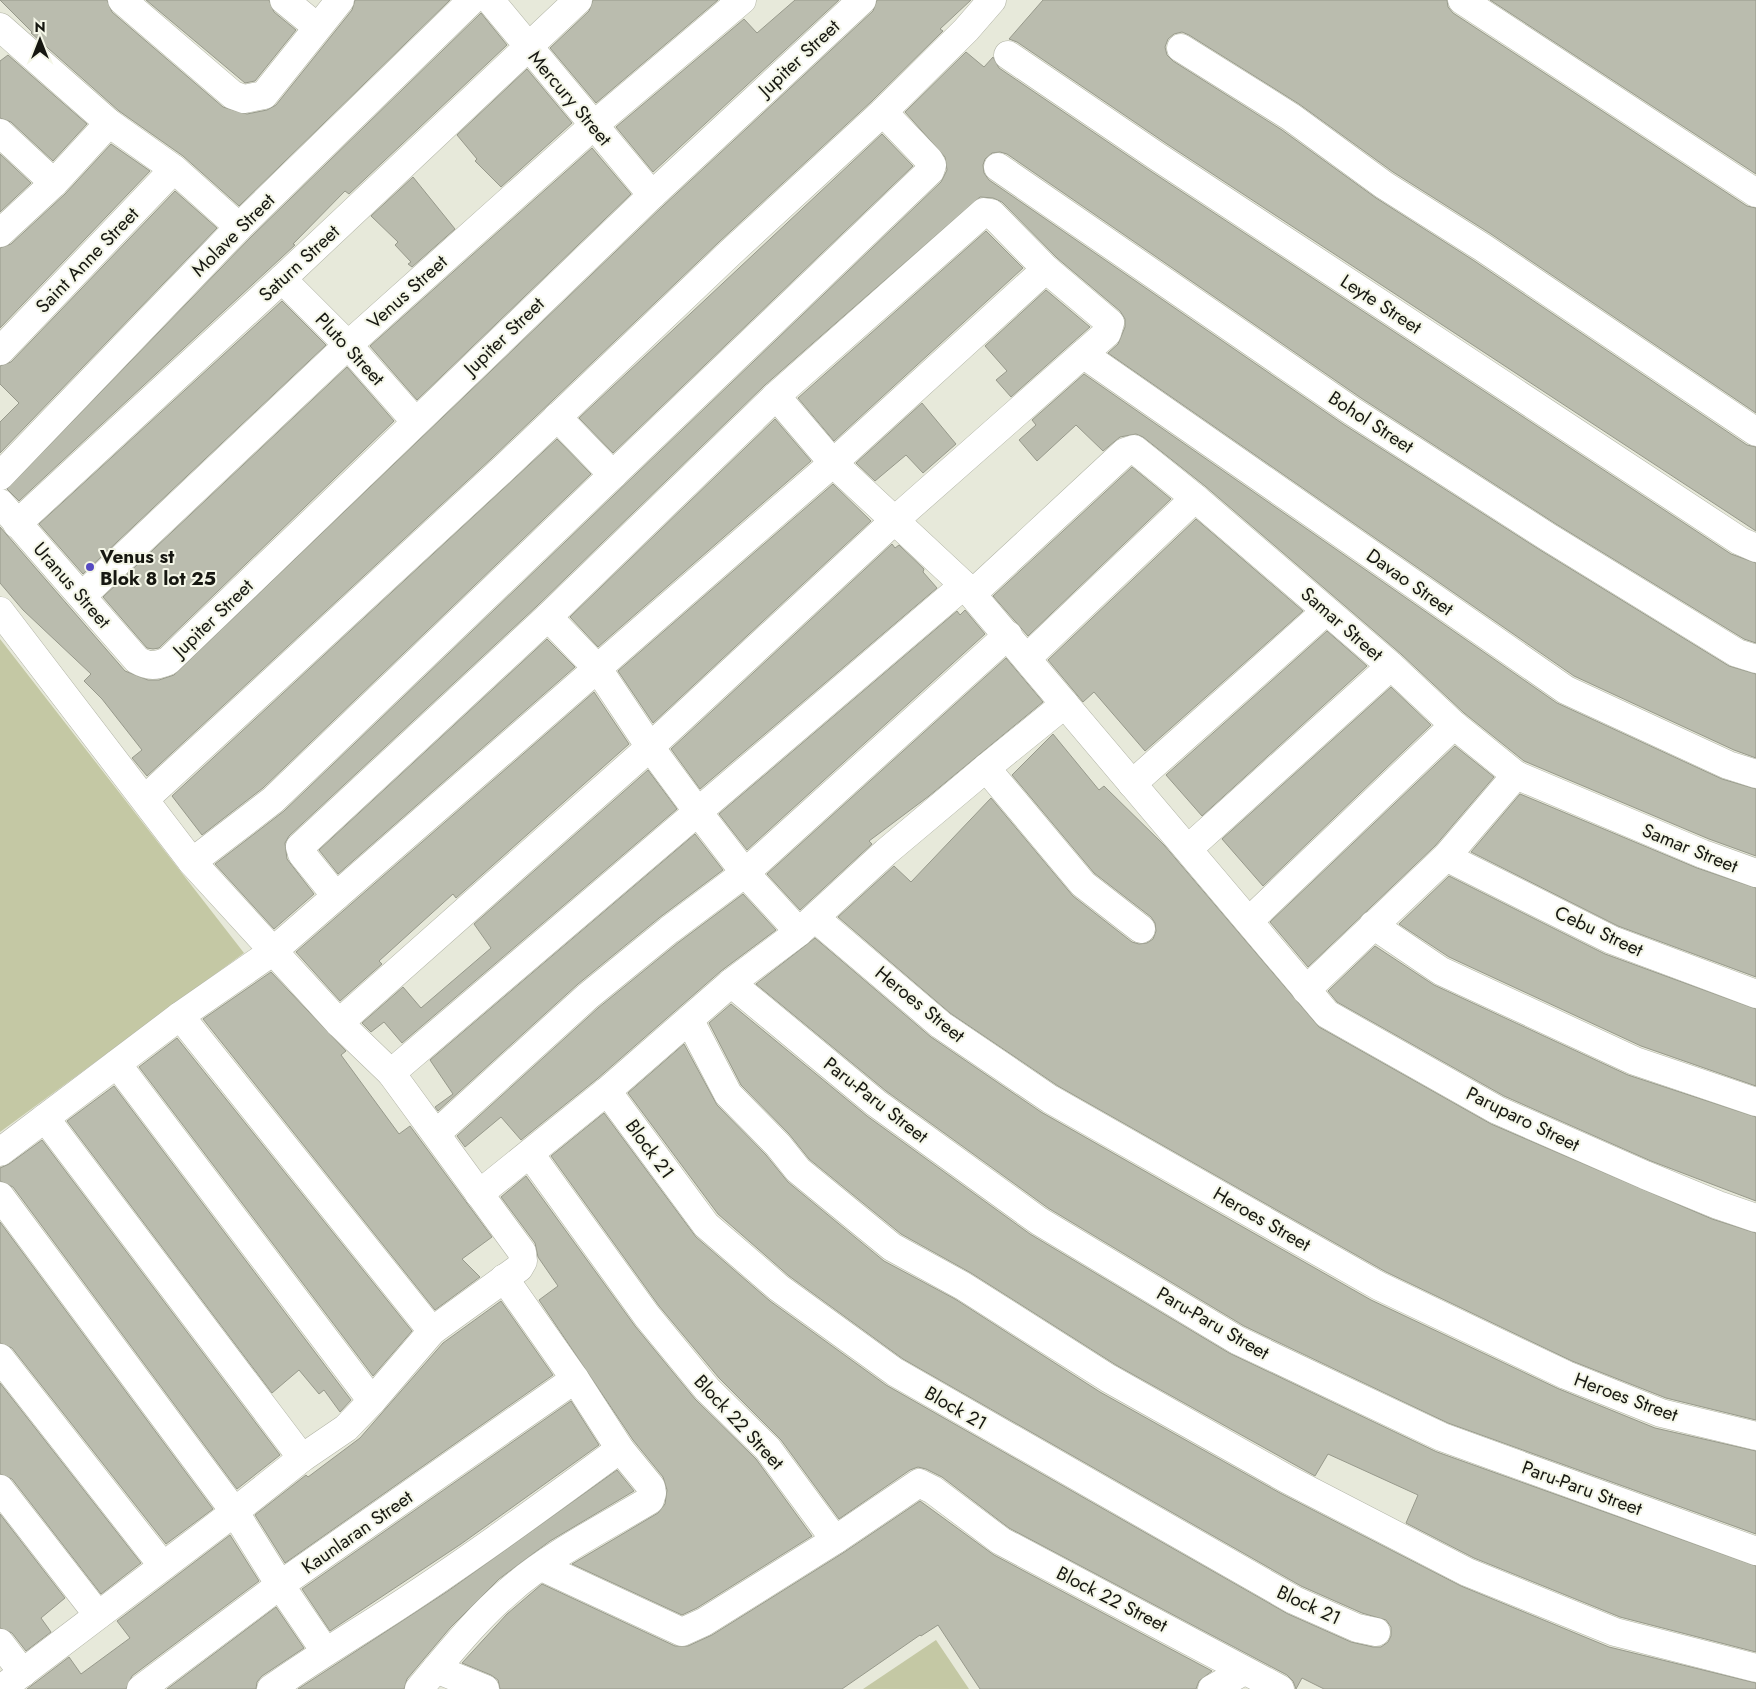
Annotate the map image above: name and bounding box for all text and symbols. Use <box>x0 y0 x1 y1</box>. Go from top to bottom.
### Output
street label: Jupiter Street <box>750 13 846 105</box>
north arrow <box>15 15 65 65</box>
text: N <box>34 17 46 37</box>
street label: Mercury Street <box>522 45 618 152</box>
street label: Molave Street <box>185 187 281 283</box>
street label: Saint Anne Street <box>29 201 145 319</box>
street label: Saturn Street <box>253 218 346 308</box>
street label: Venus Street <box>361 248 453 335</box>
street label: Leyte Street <box>1335 268 1427 341</box>
street label: Jupiter Street <box>456 290 550 383</box>
street label: Pluto Street <box>309 307 391 392</box>
street label: Bohol Street <box>1323 384 1419 460</box>
street label: Uranus Street <box>27 536 117 634</box>
street label: Davao Street <box>1361 542 1459 622</box>
place label: Venus st Blok 8 lot 25 <box>99 543 216 592</box>
marker: Venus st Blok 8 lot 25 <box>84 561 96 573</box>
street label: Jupiter Street <box>165 572 259 665</box>
street label: Samar Street <box>1295 581 1389 668</box>
street label: Samar Street <box>1638 817 1742 880</box>
street label: Cebu Street <box>1550 899 1648 963</box>
street label: Heroes Street <box>869 959 971 1049</box>
street label: Paru-Paru Street <box>818 1051 934 1150</box>
street label: Paruparo Street <box>1462 1080 1585 1158</box>
street label: Block 21 <box>619 1114 681 1184</box>
street label: Heroes Street <box>1208 1180 1316 1258</box>
street label: Paru-Paru Street <box>1152 1280 1275 1366</box>
street label: Heroes Street <box>1570 1366 1682 1428</box>
street label: Block 22 Street <box>688 1368 790 1476</box>
street label: Block 21 <box>920 1379 992 1437</box>
street label: Paru-Paru Street <box>1518 1454 1646 1522</box>
street label: Kaunlaran Street <box>296 1483 418 1580</box>
street label: Block 22 Street <box>1052 1559 1172 1639</box>
street label: Block 21 <box>1273 1578 1345 1632</box>

